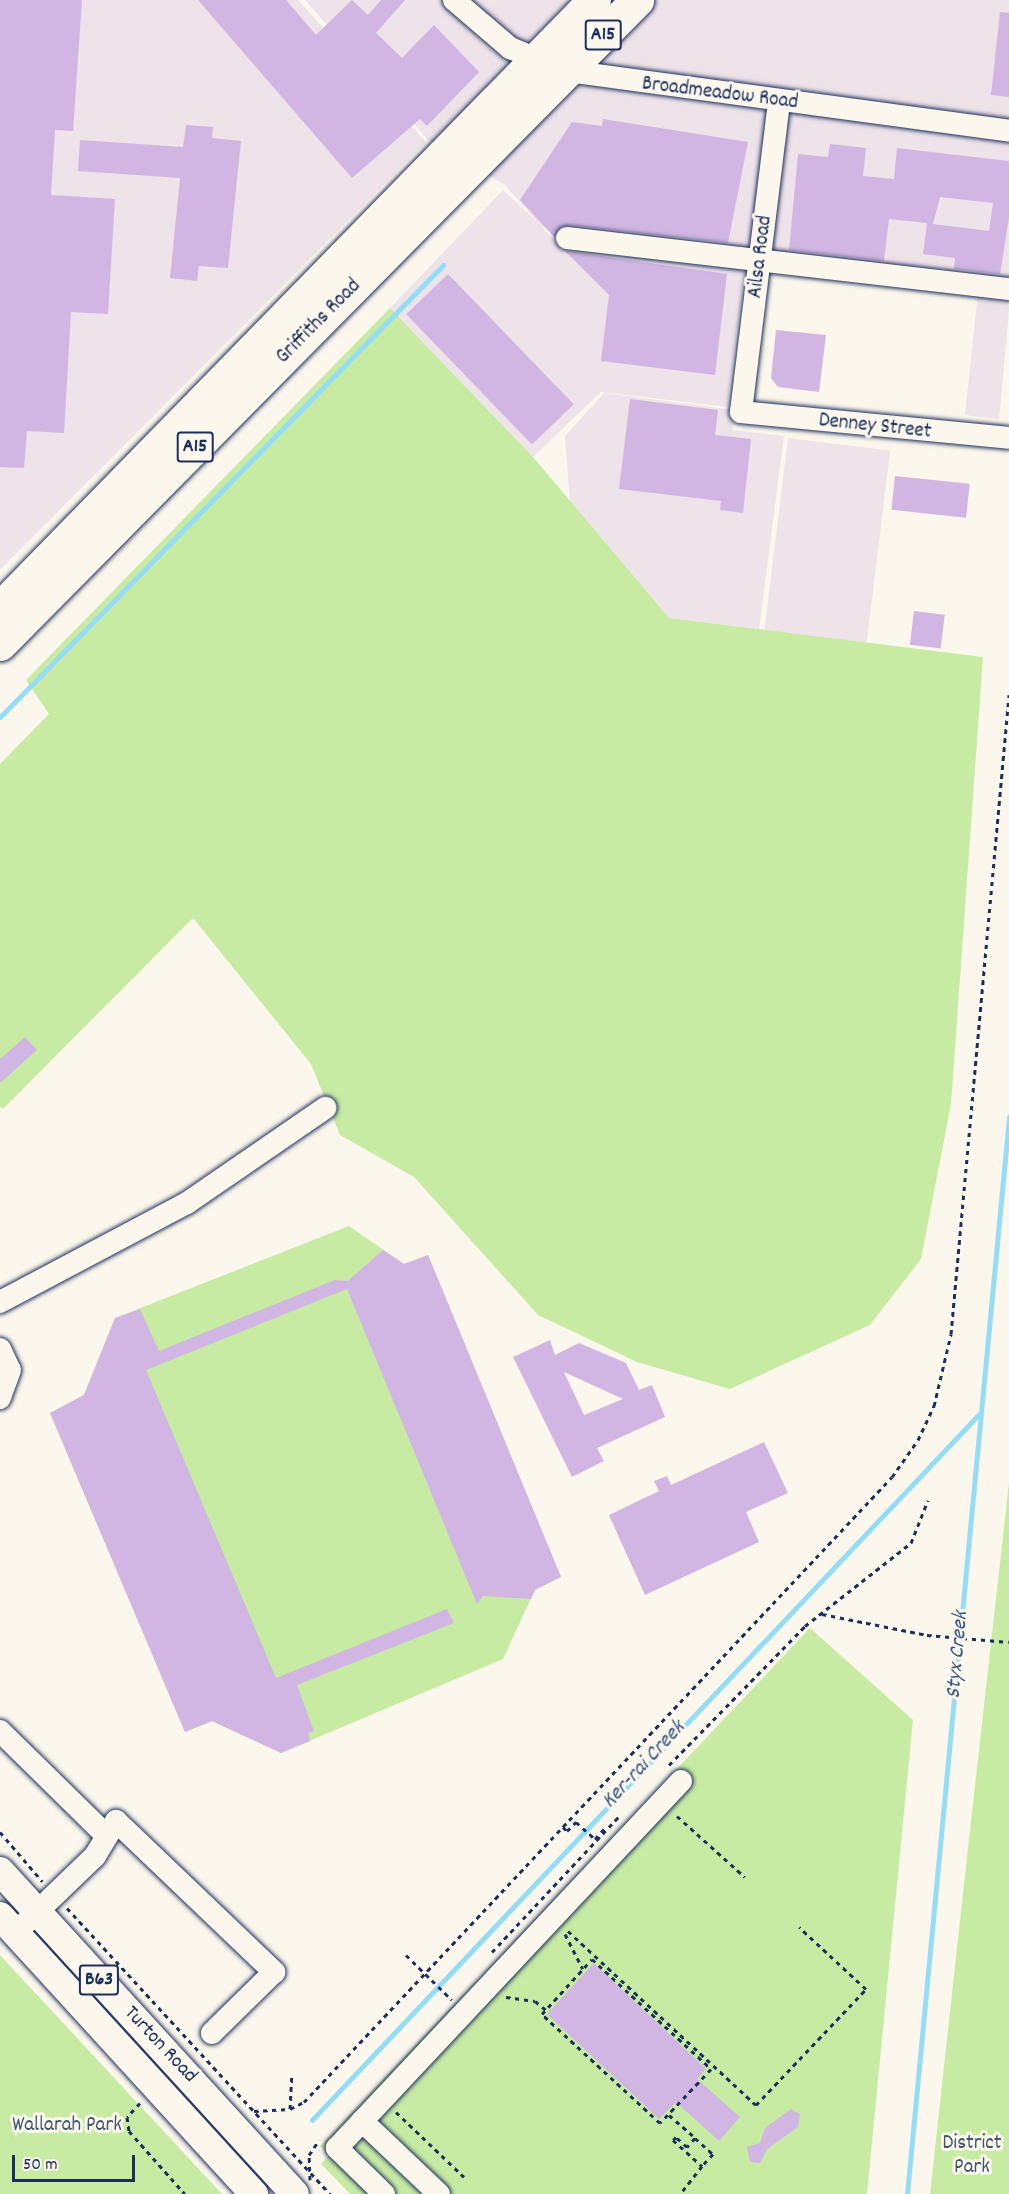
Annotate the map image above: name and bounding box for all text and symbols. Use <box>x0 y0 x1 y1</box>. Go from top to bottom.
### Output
road number: A15 <box>584 18 622 52</box>
street label: Broadmeadow Road <box>640 72 800 116</box>
street label: Ailsa Road <box>743 214 779 300</box>
street label: Griffiths Road <box>271 274 367 370</box>
street label: Denney Street <box>817 409 933 445</box>
road number: A15 <box>176 430 214 464</box>
water label: Styx Creek <box>941 1610 975 1700</box>
water label: Ker-rai Creek <box>597 1716 691 1814</box>
road number: B63 <box>78 1963 120 1997</box>
street label: Turton Road <box>118 2001 202 2089</box>
park label: Wallarah Park <box>12 2113 122 2139</box>
park label: District Park <box>942 2131 1002 2181</box>
scale bar <box>15 2143 138 2181</box>
text: 50 m <box>23 2153 58 2178</box>

